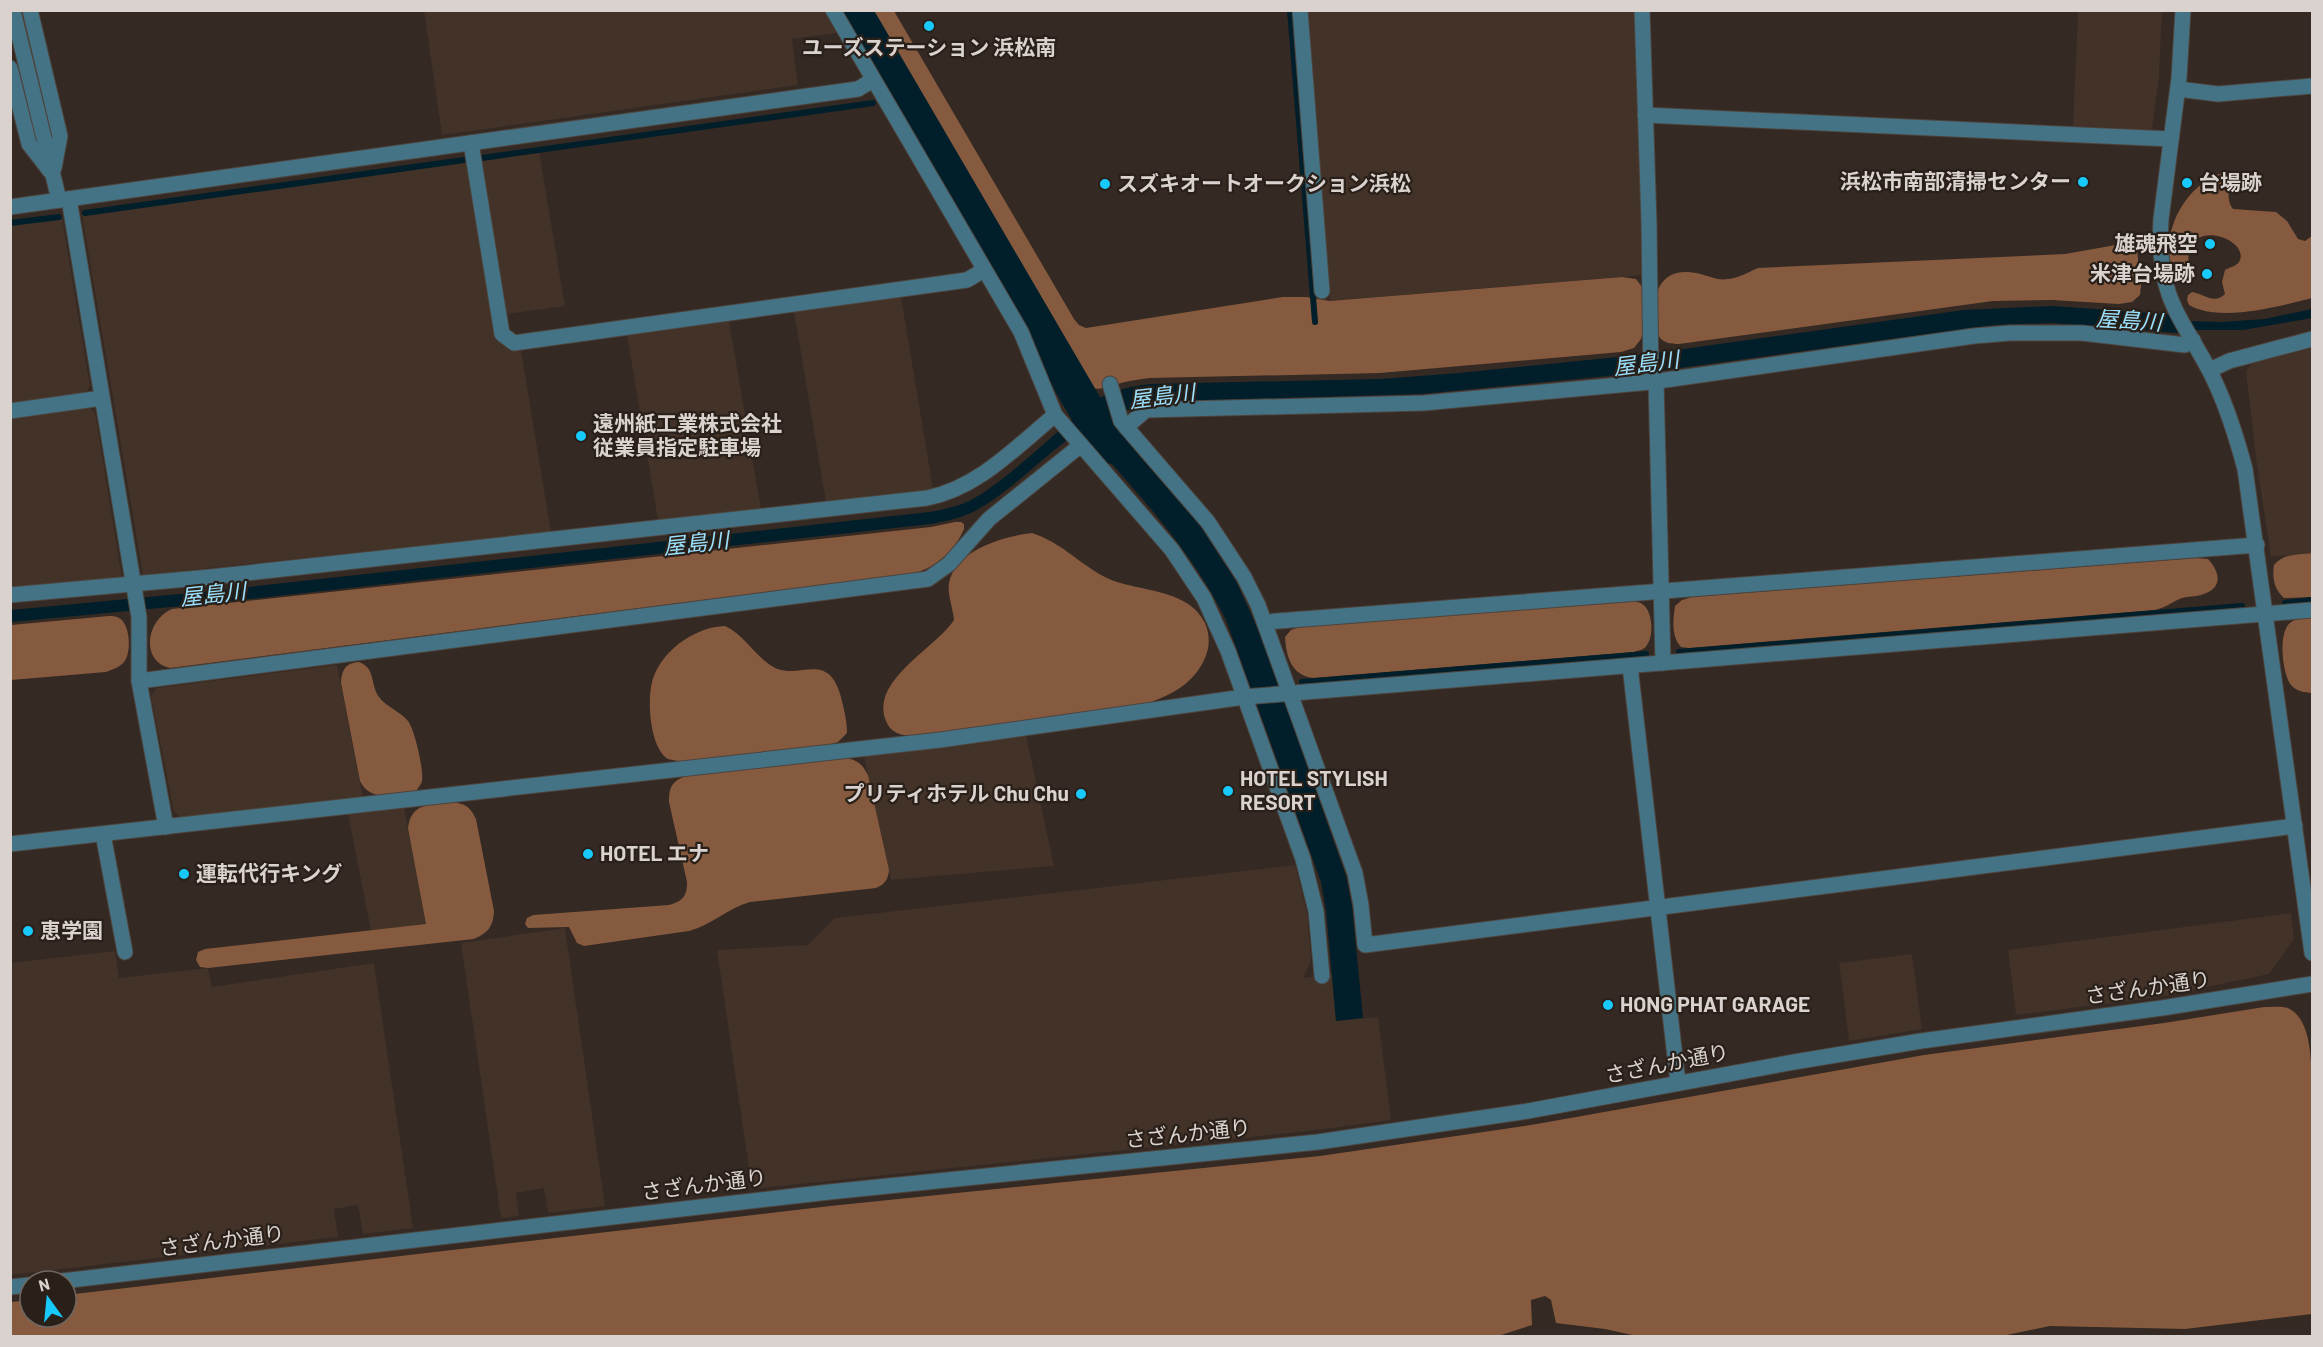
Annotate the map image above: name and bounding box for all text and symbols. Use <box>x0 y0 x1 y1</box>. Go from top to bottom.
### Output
marker: ユーズステーション 浜松南 <box>922 19 936 33</box>
place label: ユーズステーション 浜松南 <box>802 34 1056 59</box>
place label: 浜松市南部清掃センター <box>1840 168 2071 193</box>
place label: 台場跡 <box>2199 169 2262 194</box>
place label: スズキオートオークション浜松 <box>1117 170 1411 195</box>
marker: 浜松市南部清掃センター <box>2076 175 2090 189</box>
marker: 台場跡 <box>2180 176 2194 190</box>
marker: スズキオートオークション浜松 <box>1098 177 1112 191</box>
place label: 雄魂飛空 <box>2114 230 2198 255</box>
marker: 雄魂飛空 <box>2203 237 2217 251</box>
place label: 米津台場跡 <box>2090 260 2195 285</box>
marker: 米津台場跡 <box>2200 267 2214 281</box>
water label: 屋島川 <box>2095 304 2165 334</box>
water label: 屋島川 <box>1612 345 1682 379</box>
water label: 屋島川 <box>1128 378 1198 412</box>
place label: 遠州紙工業株式会社 従業員指定駐車場 <box>593 410 782 459</box>
marker: 遠州紙工業株式会社 従業員指定駐車場 <box>574 429 588 443</box>
water label: 屋島川 <box>662 525 732 558</box>
water label: 屋島川 <box>179 576 249 609</box>
place label: HOTEL STYLISH RESORT <box>1240 765 1388 814</box>
place label: プリティホテル Chu Chu <box>843 780 1069 805</box>
marker: HOTEL STYLISH RESORT <box>1221 784 1235 798</box>
marker: プリティホテル Chu Chu <box>1074 787 1088 801</box>
place label: HOTEL エナ <box>600 840 709 865</box>
marker: HOTEL エナ <box>581 847 595 861</box>
place label: 運転代行キング <box>196 860 342 885</box>
marker: 運転代行キング <box>177 867 191 881</box>
place label: 恵学園 <box>40 917 103 942</box>
marker: 恵学園 <box>21 924 35 938</box>
street label: さざんか通り <box>2084 965 2212 1008</box>
place label: HONG PHAT GARAGE <box>1620 991 1810 1016</box>
marker: HONG PHAT GARAGE <box>1601 998 1615 1012</box>
street label: さざんか通り <box>1602 1038 1731 1087</box>
street label: さざんか通り <box>1124 1113 1252 1152</box>
street label: さざんか通り <box>640 1163 768 1204</box>
street label: さざんか通り <box>158 1219 286 1260</box>
north arrow <box>18 1269 78 1329</box>
text: N <box>36 1273 52 1295</box>

